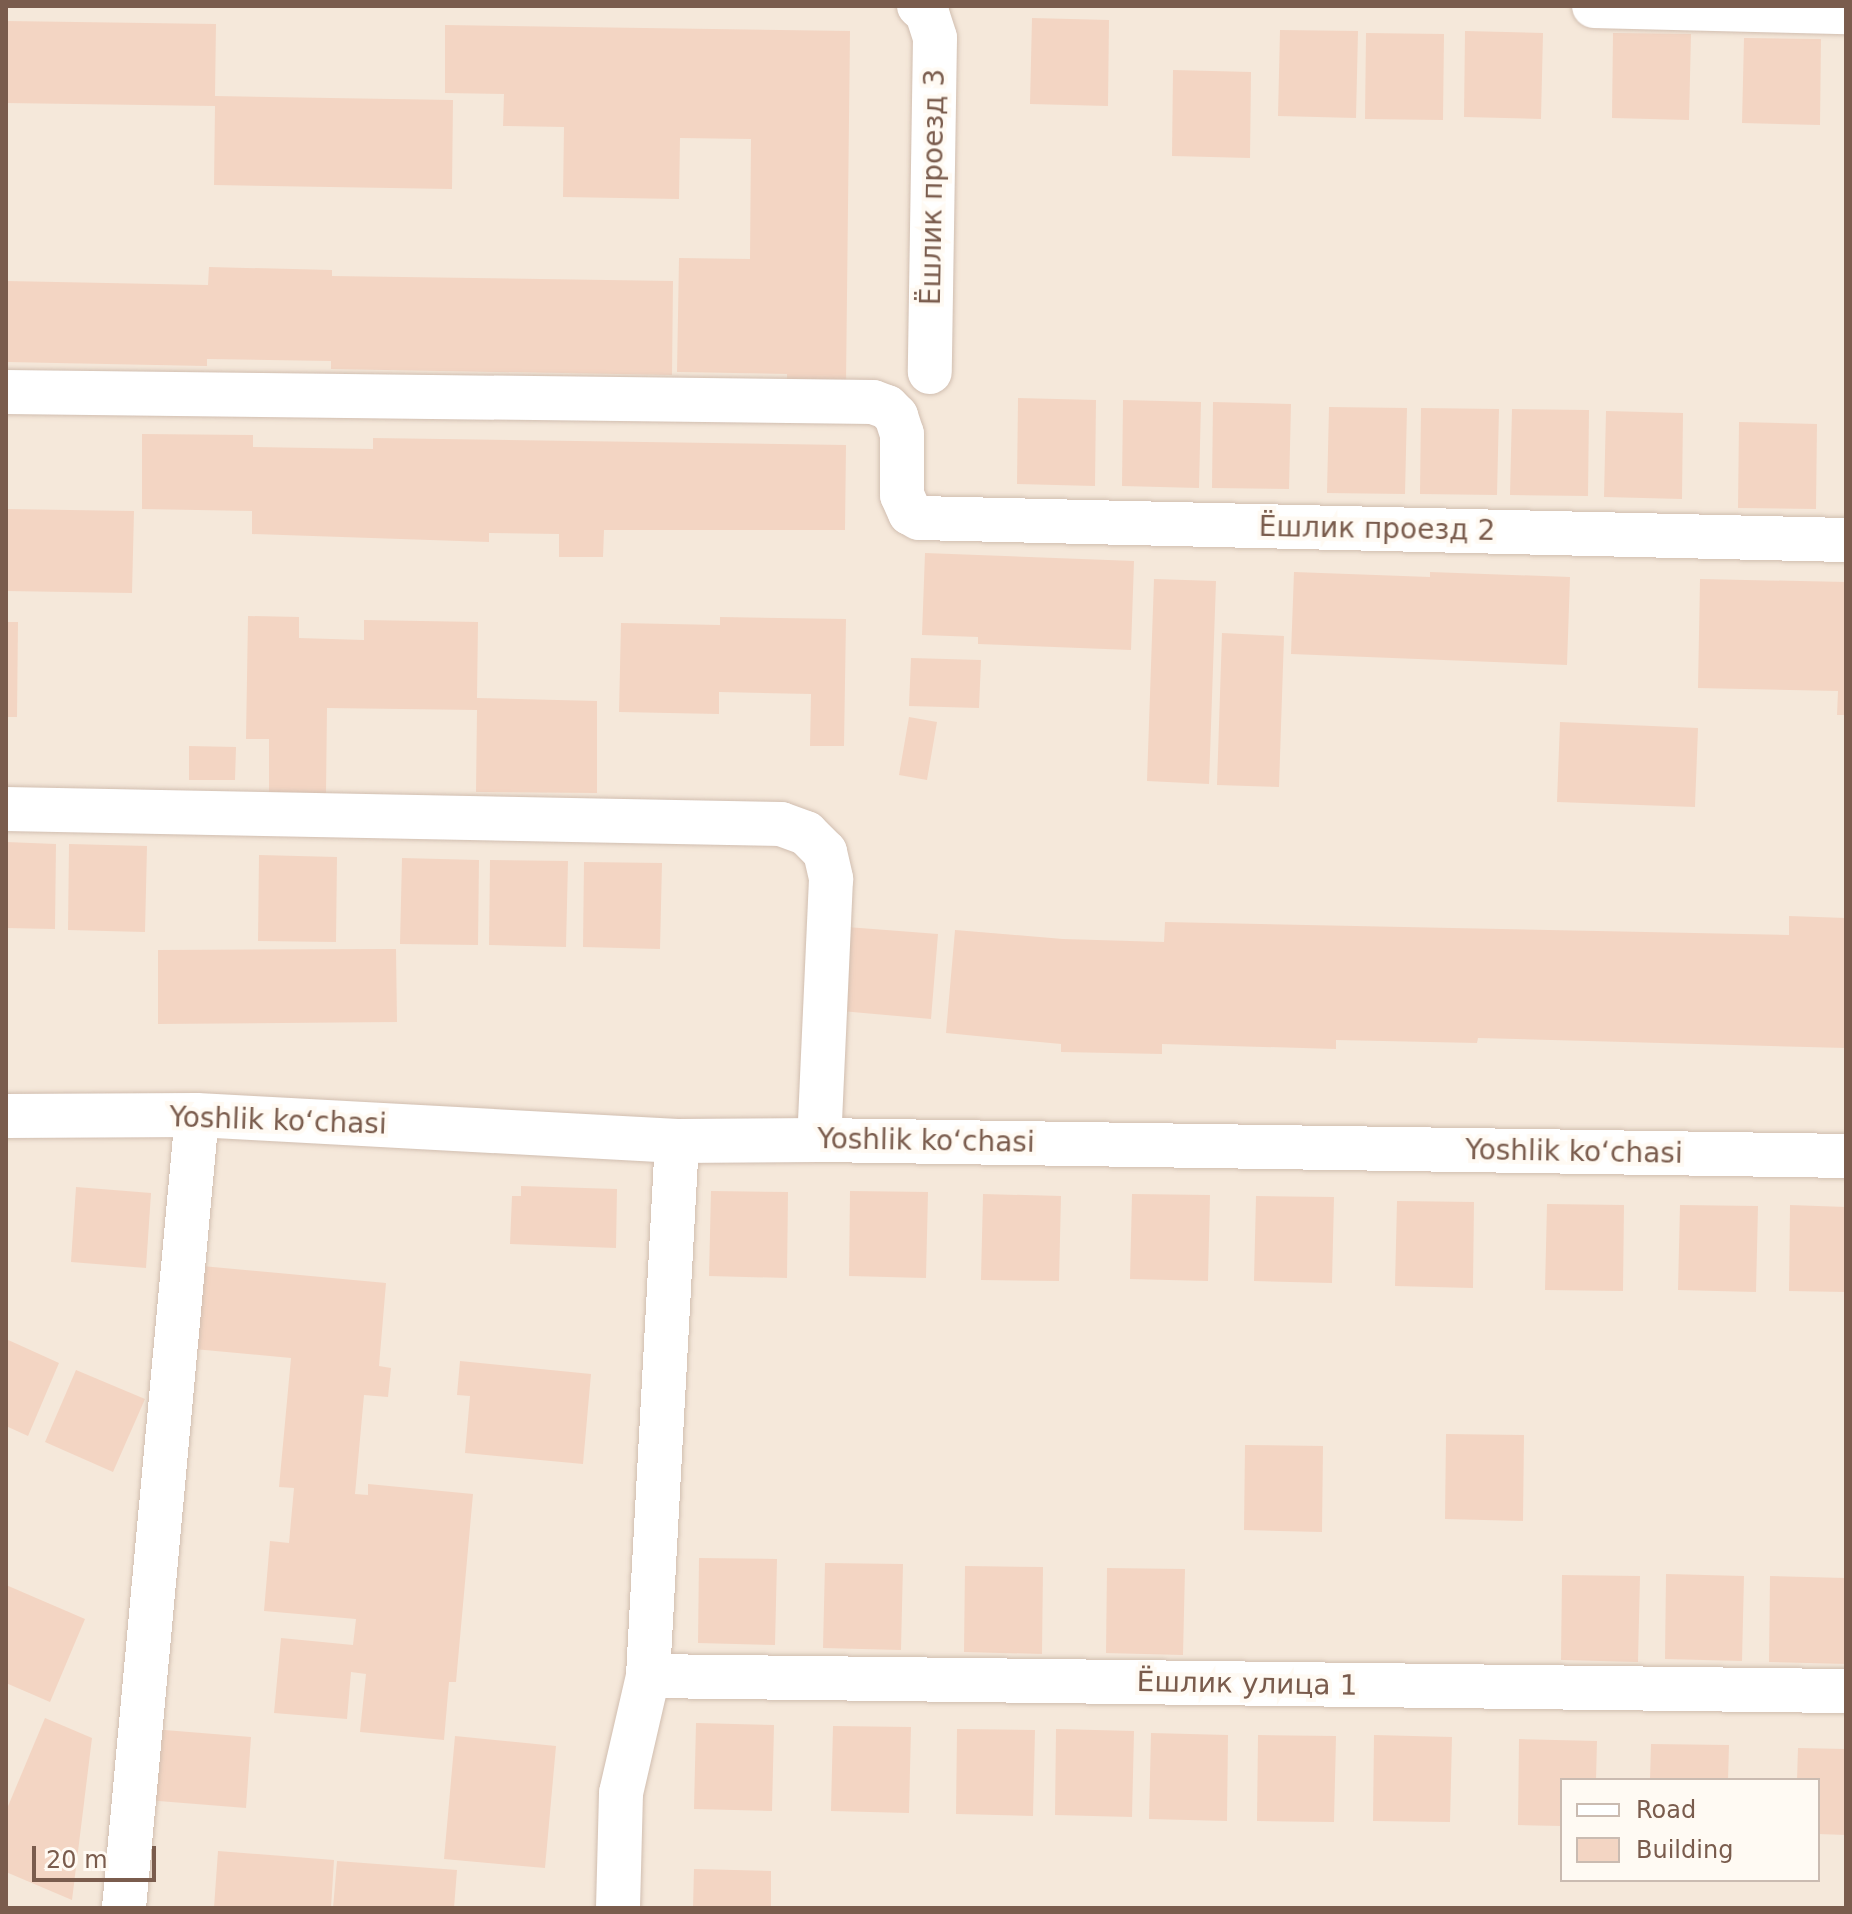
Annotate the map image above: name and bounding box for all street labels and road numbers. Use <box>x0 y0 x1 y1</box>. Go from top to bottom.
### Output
street label: Ёшлик проезд 3 <box>914 68 952 306</box>
street label: Ёшлик проезд 2 <box>1258 510 1496 548</box>
street label: Yoshlik koʻchasi <box>169 1100 387 1142</box>
street label: Yoshlik koʻchasi <box>817 1122 1035 1160</box>
street label: Yoshlik koʻchasi <box>1465 1133 1683 1171</box>
street label: Ёшлик улица 1 <box>1136 1665 1358 1703</box>

